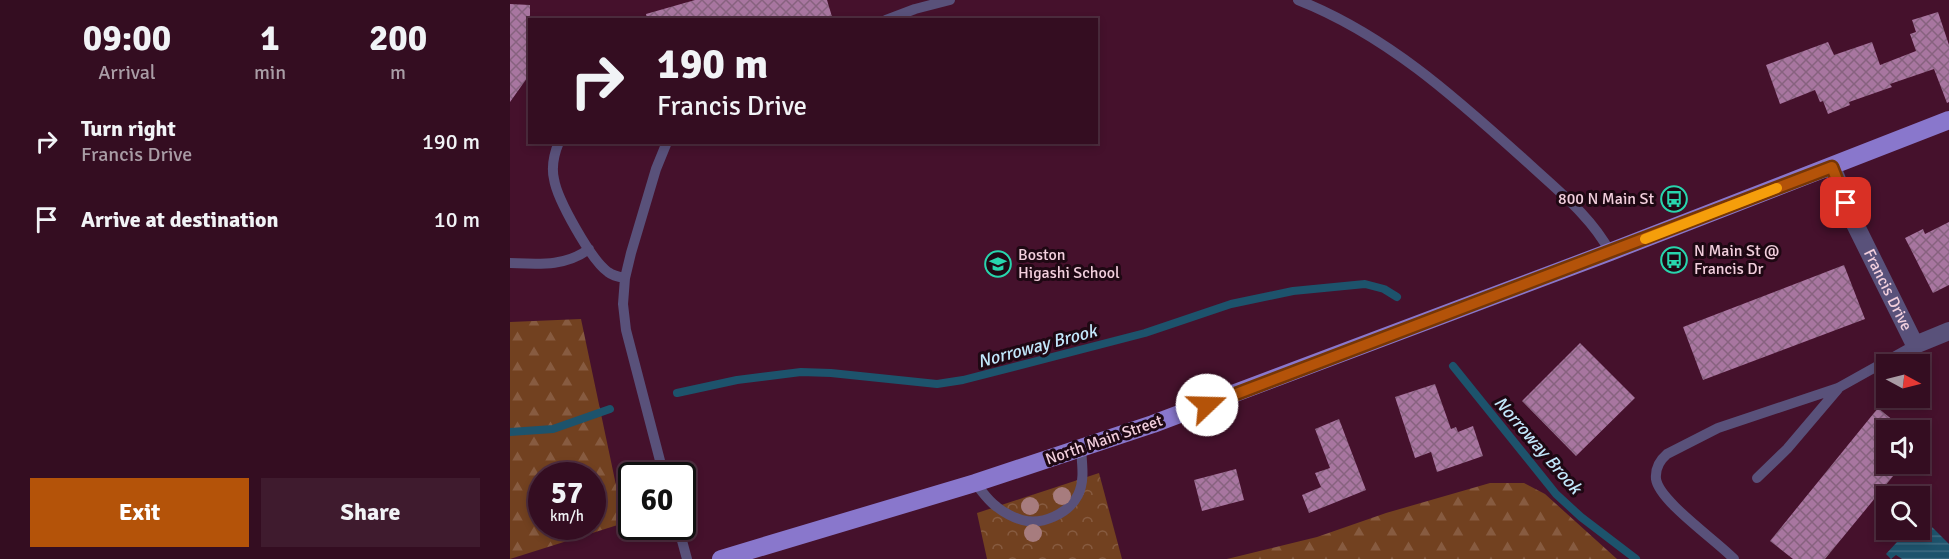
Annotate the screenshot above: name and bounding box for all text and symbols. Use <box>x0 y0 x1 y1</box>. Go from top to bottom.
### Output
text: 09:00 <box>83 16 171 61</box>
text: 1 <box>260 16 280 61</box>
text: 200 <box>369 16 427 61</box>
text: 190 m <box>657 39 768 90</box>
icon: right <box>558 42 636 120</box>
text: Arrival <box>98 60 156 85</box>
text: min <box>254 60 286 85</box>
text: m <box>390 60 406 85</box>
text: Francis Drive <box>657 90 807 123</box>
text: Turn right <box>81 115 176 142</box>
icon: right <box>30 125 63 158</box>
text: 190 m <box>422 128 480 155</box>
text: Francis Drive <box>81 142 192 167</box>
pin <box>1820 177 1871 228</box>
bus stop icon: 800 N Main St <box>1659 184 1689 214</box>
icon: arrive <box>1829 186 1862 219</box>
place label: 800 N Main St <box>1558 189 1654 209</box>
icon: arrive <box>30 203 63 236</box>
text: Arrive at destination <box>81 206 278 233</box>
text: 10 m <box>434 206 480 233</box>
place label: N Main St @ Francis Dr <box>1694 241 1779 279</box>
place label: Boston Higashi School <box>1018 245 1120 283</box>
bus stop icon: N Main St @ Francis Dr <box>1659 245 1689 275</box>
street label: Francis Drive <box>1859 246 1916 334</box>
school or university icon: Boston Higashi School <box>983 249 1013 279</box>
water label: Norroway Brook <box>975 319 1101 372</box>
north arrow <box>1876 354 1930 408</box>
map controls <box>1876 354 1930 540</box>
position arrow <box>1175 373 1239 437</box>
water label: Norroway Brook <box>1490 392 1588 500</box>
street label: North Main Street <box>1043 410 1166 469</box>
button: sound <box>1876 420 1930 474</box>
speed limit sign: 60 <box>618 462 696 540</box>
text: 57 <box>551 475 583 512</box>
button: Exit <box>30 478 249 547</box>
button: Share <box>261 478 480 547</box>
button: search <box>1876 486 1930 540</box>
text: km/h <box>550 507 584 525</box>

